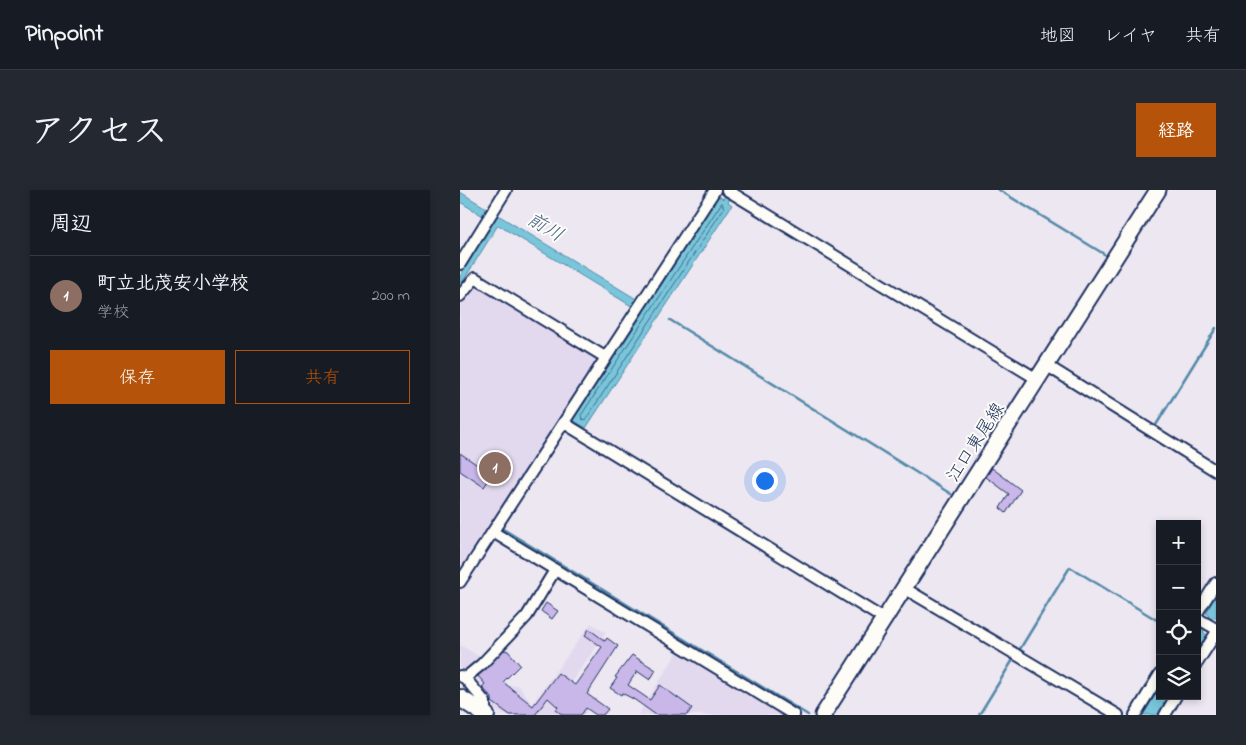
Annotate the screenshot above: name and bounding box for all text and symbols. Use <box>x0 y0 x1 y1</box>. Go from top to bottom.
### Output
text: Pinpoint <box>25 17 103 52</box>
text: 地図 <box>1040 24 1076 50</box>
text: レイヤ <box>1104 24 1157 50</box>
text: 共有 <box>1185 24 1221 50</box>
button: 経路 <box>1136 103 1216 157</box>
text: アクセス <box>30 108 168 159</box>
water label: 前川 <box>521 207 568 250</box>
text: 周辺 <box>50 210 92 240</box>
text: 町立北茂安小学校 <box>97 271 249 298</box>
text: 1 <box>63 284 69 308</box>
text: 200 m <box>372 284 410 308</box>
text: 学校 <box>97 301 129 325</box>
button: 保存 <box>50 350 225 404</box>
button: 共有 <box>235 350 410 404</box>
street label: 江口東尾線 <box>941 398 1012 488</box>
pin: 1 <box>479 449 511 487</box>
your location <box>752 468 778 494</box>
map controls <box>1156 520 1201 700</box>
button: + <box>1156 520 1201 565</box>
button: − <box>1156 565 1201 610</box>
button: locate <box>1156 610 1201 655</box>
button: layers <box>1156 655 1201 700</box>

